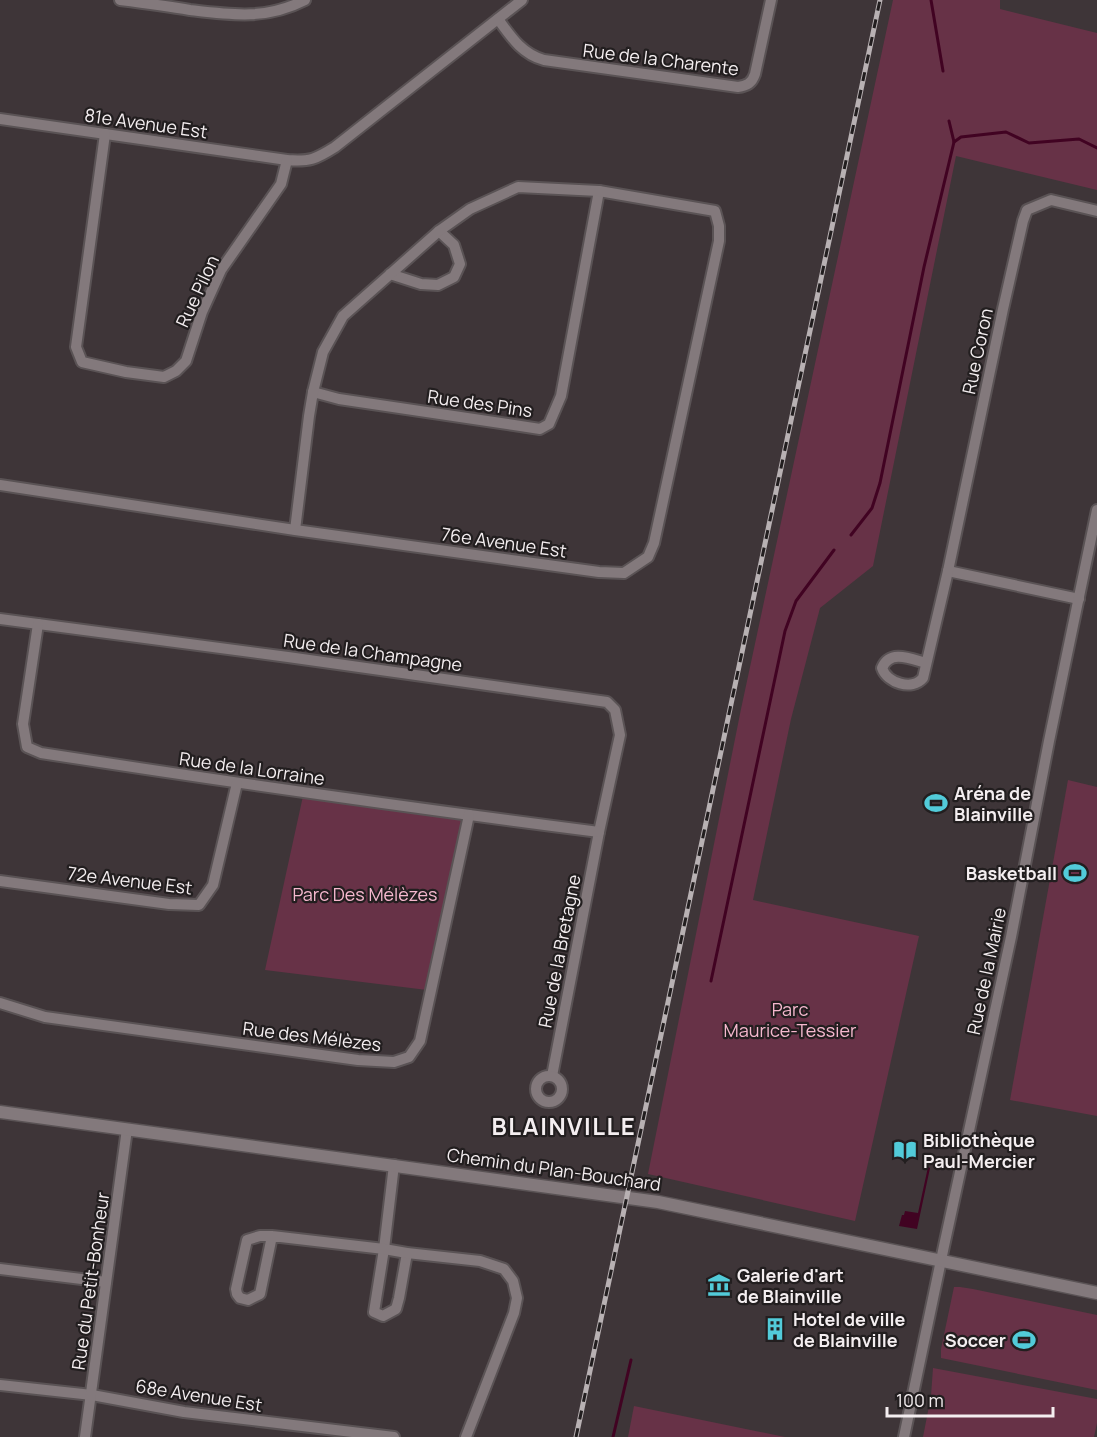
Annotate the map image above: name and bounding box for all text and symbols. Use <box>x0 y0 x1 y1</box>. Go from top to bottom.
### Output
street label: Rue de la Charente <box>582 38 740 80</box>
street label: 81e Avenue Est <box>83 103 209 143</box>
street label: Rue Pilon <box>170 251 224 331</box>
street label: Rue Coron <box>956 306 998 396</box>
street label: Rue des Pins <box>426 384 534 422</box>
street label: 76e Avenue Est <box>440 521 568 563</box>
street label: Rue de la Champagne <box>282 628 464 676</box>
street label: Rue de la Lorraine <box>178 746 326 790</box>
place label: Aréna de Blainville <box>954 781 1033 826</box>
sports icon: Aréna de Blainville <box>923 790 949 816</box>
street label: 72e Avenue Est <box>66 860 194 900</box>
sports icon: Basketball <box>1062 860 1088 886</box>
place label: Basketball <box>966 861 1057 885</box>
street label: Rue de la Bretagne <box>532 872 586 1030</box>
park label: Parc Des Mélèzes <box>292 882 438 906</box>
street label: Rue de la Mairie <box>961 905 1011 1037</box>
park label: Parc Maurice-Tessier <box>724 997 857 1042</box>
street label: Rue des Mélèzes <box>241 1016 383 1056</box>
district label: BLAINVILLE <box>492 1109 636 1142</box>
place label: Bibliothèque Paul-Mercier <box>923 1128 1035 1173</box>
library icon: Bibliothèque Paul-Mercier <box>892 1137 918 1163</box>
street label: Chemin du Plan-Bouchard <box>445 1142 663 1196</box>
street label: Rue du Petit-Bonheur <box>66 1190 114 1372</box>
place label: Galerie d'art de Blainville <box>737 1263 844 1308</box>
museum icon: Galerie d'art de Blainville <box>706 1272 732 1298</box>
place label: Hotel de ville de Blainville <box>793 1307 906 1352</box>
building icon: Hotel de ville de Blainville <box>762 1316 788 1342</box>
sports icon: Soccer <box>1011 1327 1037 1353</box>
place label: Soccer <box>945 1328 1006 1352</box>
street label: 68e Avenue Est <box>134 1373 264 1417</box>
scale bar <box>887 1380 1054 1418</box>
text: 100 m <box>896 1388 944 1412</box>

